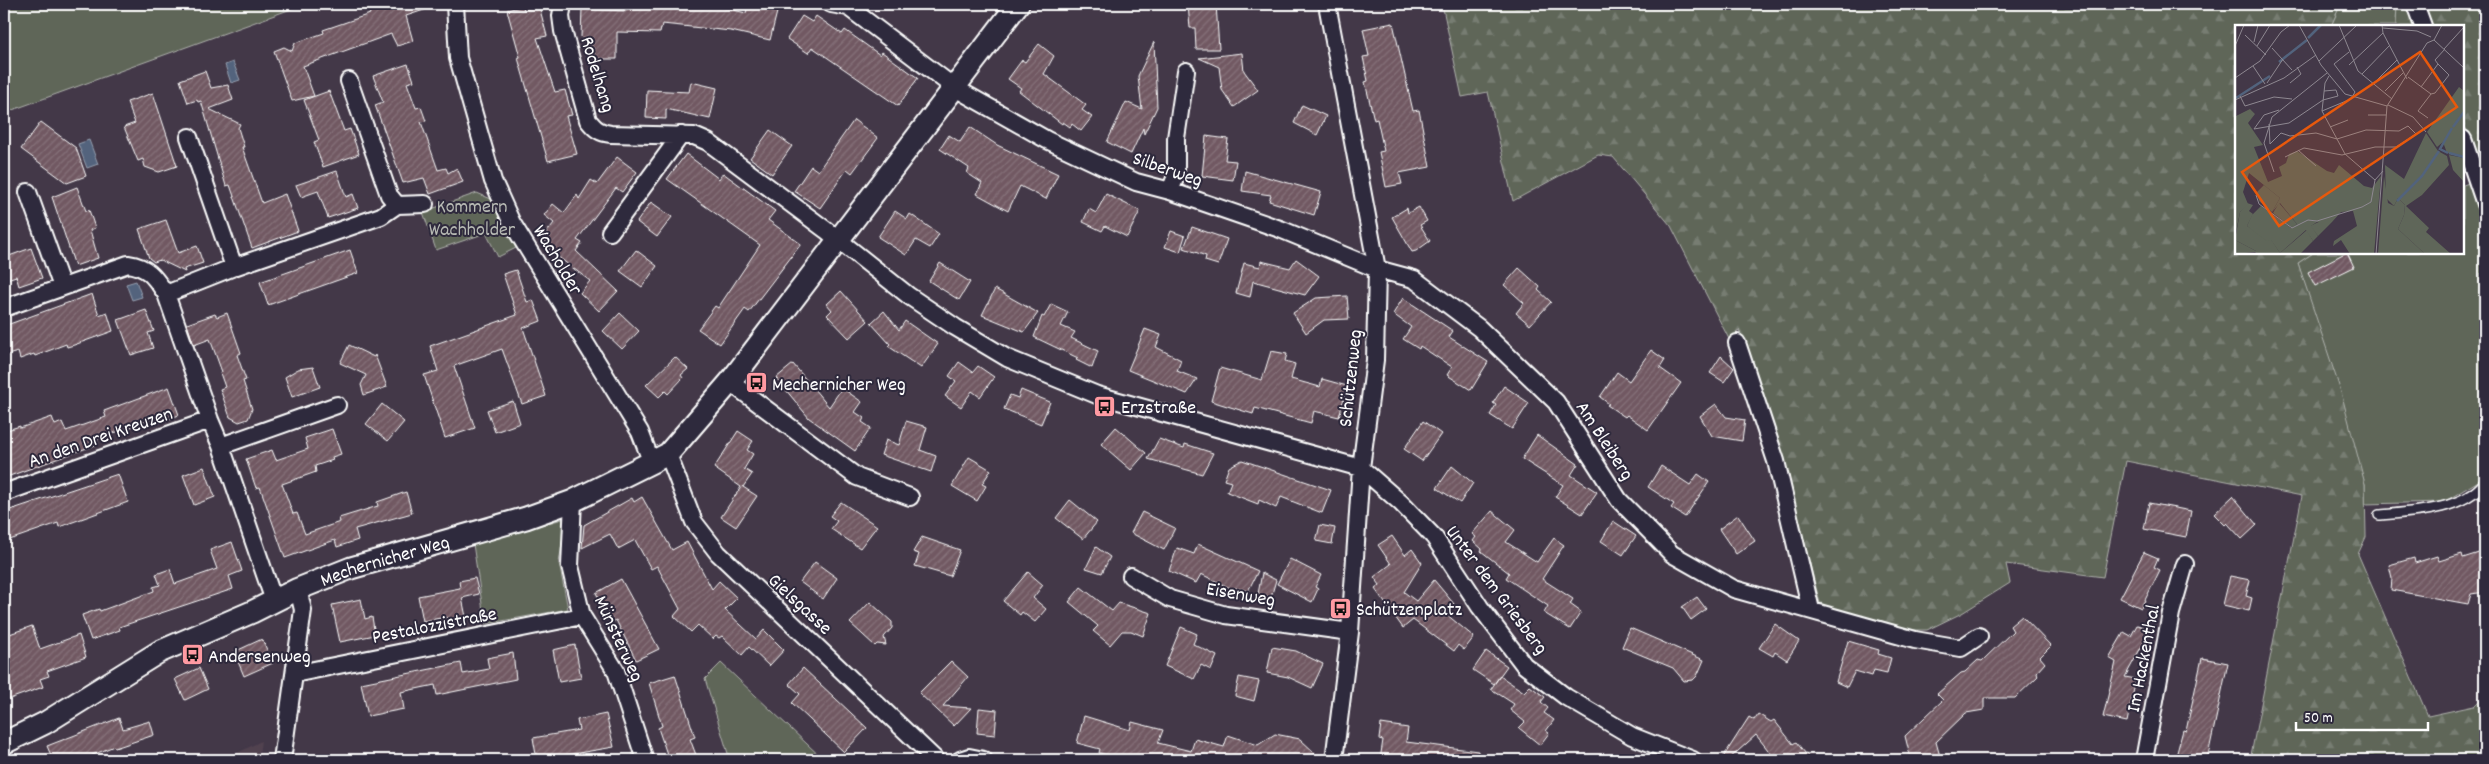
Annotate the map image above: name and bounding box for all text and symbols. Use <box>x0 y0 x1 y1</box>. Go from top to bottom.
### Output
inset map <box>2235 25 2464 254</box>
street label: Rodelhang <box>571 33 621 116</box>
street label: Silberweg <box>1128 146 1206 196</box>
park label: Kommern Wachholder <box>429 194 516 245</box>
street label: Wacholder <box>525 220 589 301</box>
street label: Schützenweg <box>1333 328 1371 429</box>
bus stop icon: Mechernicher Weg <box>744 371 768 395</box>
place label: Mechernicher Weg <box>772 372 906 400</box>
bus stop icon: Erzstraße <box>1093 394 1117 418</box>
place label: Erzstraße <box>1121 395 1196 423</box>
street label: Am Bleiberg <box>1567 396 1640 487</box>
street label: An den Drei Kreuzen <box>25 401 177 477</box>
street label: Unter dem Griesberg <box>1438 520 1554 661</box>
street label: Mechernicher Weg <box>317 530 453 596</box>
street label: Gielsgasse <box>760 568 838 643</box>
street label: Eisenweg <box>1204 576 1277 616</box>
street label: Münsterweg <box>585 592 649 687</box>
bus stop icon: Schützenplatz <box>1328 596 1352 620</box>
place label: Schützenplatz <box>1356 597 1462 625</box>
street label: Pestalozzistraße <box>370 601 500 653</box>
street label: Im Hackenthal <box>2121 602 2169 715</box>
bus stop icon: Andersenweg <box>180 643 204 667</box>
place label: Andersenweg <box>208 644 311 672</box>
scale bar <box>2296 699 2429 731</box>
text: 50 m <box>2304 708 2333 730</box>

